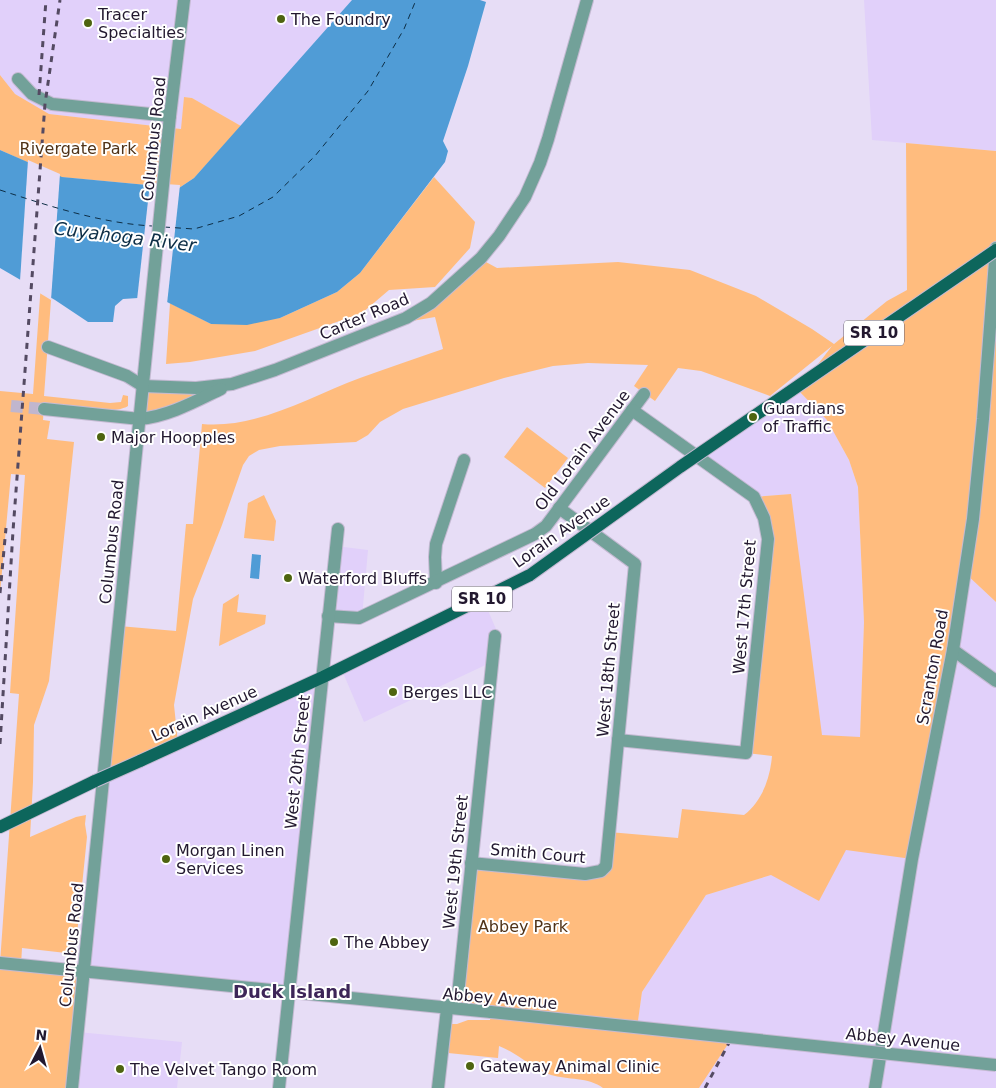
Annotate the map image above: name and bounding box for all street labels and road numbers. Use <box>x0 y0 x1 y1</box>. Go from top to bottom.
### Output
street label: Columbus Road <box>138 76 169 202</box>
street label: Carter Road <box>317 289 412 344</box>
road number: SR 10 <box>844 320 904 346</box>
street label: Old Lorain Avenue <box>531 386 634 514</box>
street label: Columbus Road <box>96 479 127 605</box>
street label: Lorain Avenue <box>509 491 613 572</box>
street label: West 17th Street <box>729 539 760 675</box>
road number: SR 10 <box>452 586 512 612</box>
street label: West 18th Street <box>593 602 624 738</box>
street label: Scranton Road <box>913 608 952 726</box>
street label: Lorain Avenue <box>148 682 260 745</box>
street label: West 20th Street <box>281 694 314 830</box>
street label: West 19th Street <box>439 794 472 930</box>
street label: Smith Court <box>489 840 586 867</box>
street label: Columbus Road <box>56 882 87 1008</box>
street label: Abbey Avenue <box>442 984 558 1013</box>
street label: Abbey Avenue <box>845 1024 961 1055</box>

